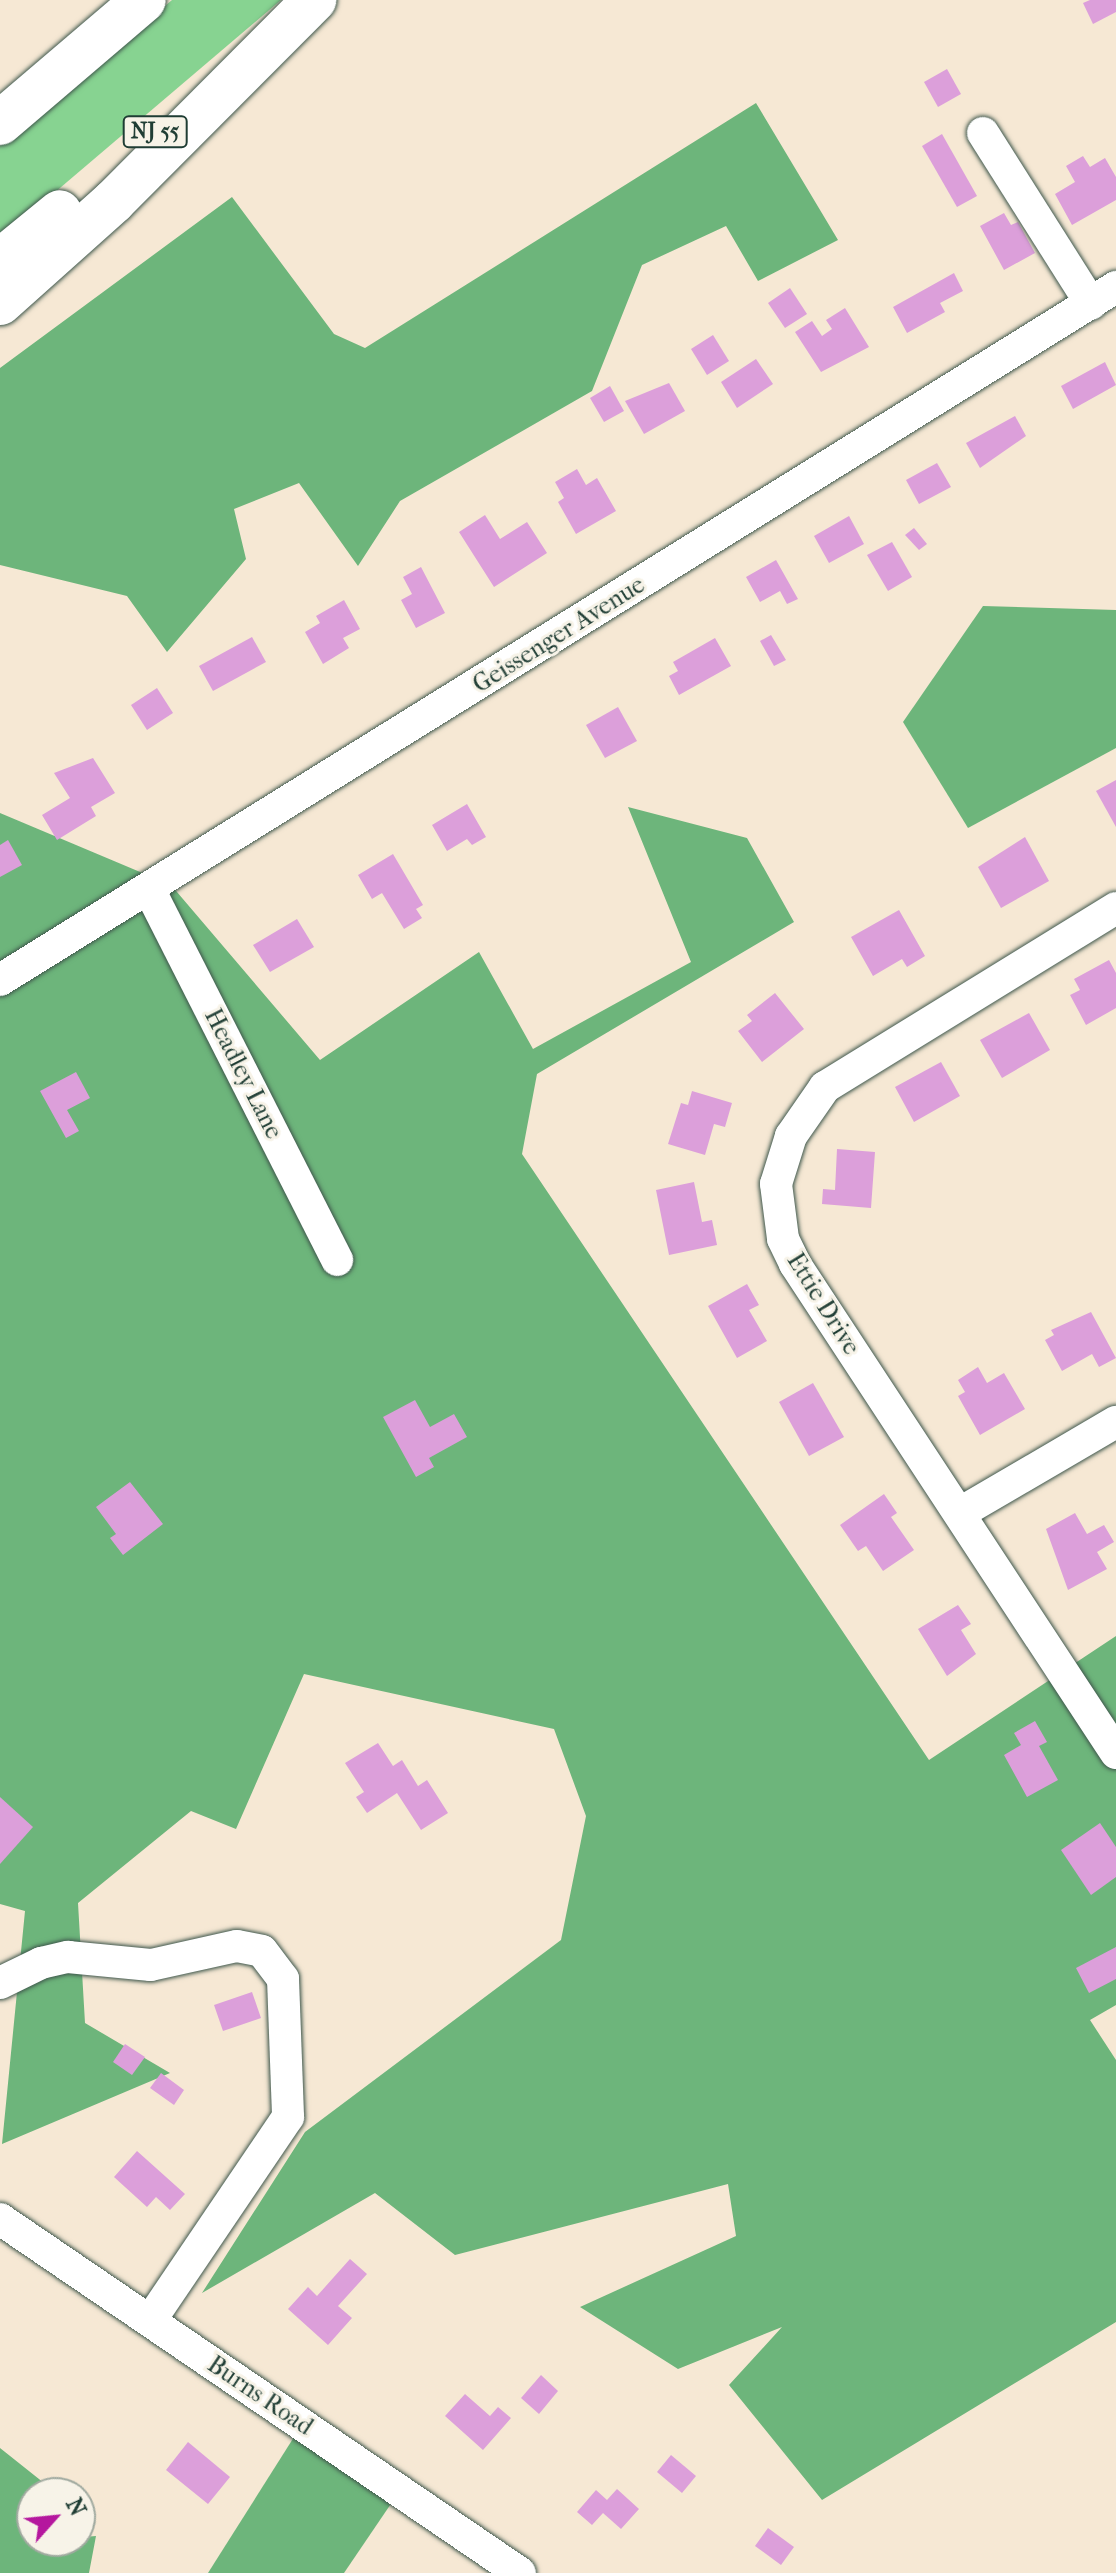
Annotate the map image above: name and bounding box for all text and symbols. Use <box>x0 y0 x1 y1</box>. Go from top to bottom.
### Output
road number: NJ 55 <box>121 114 189 150</box>
street label: Geissenger Avenue <box>468 571 650 699</box>
street label: Headley Lane <box>198 1004 288 1144</box>
street label: Ettie Drive <box>780 1248 866 1360</box>
street label: Burns Road <box>202 2350 318 2442</box>
north arrow <box>16 2477 96 2557</box>
text: N <box>60 2494 91 2520</box>

